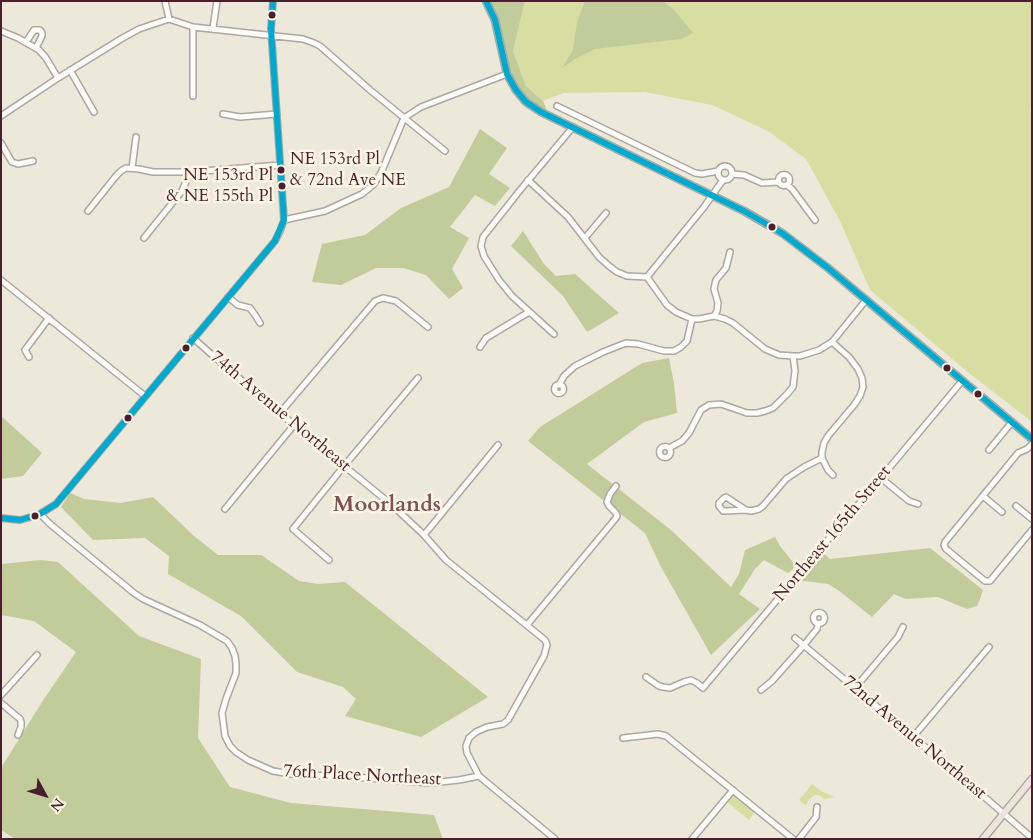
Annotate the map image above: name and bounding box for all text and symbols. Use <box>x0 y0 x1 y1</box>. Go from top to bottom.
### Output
unlabelled marker <box>267 10 277 20</box>
place label: NE 153rd Pl & 72nd Ave NE <box>290 150 406 190</box>
marker: NE 153rd Pl & 72nd Ave NE <box>276 165 286 175</box>
place label: NE 153rd Pl & NE 155th Pl <box>166 166 273 206</box>
marker: NE 153rd Pl & NE 155th Pl <box>277 181 287 191</box>
unlabelled marker <box>767 222 777 232</box>
unlabelled marker <box>181 343 191 353</box>
street label: 74th Avenue Northeast <box>205 347 355 477</box>
unlabelled marker <box>942 363 952 373</box>
unlabelled marker <box>973 389 983 399</box>
unlabelled marker <box>123 413 133 423</box>
street label: Northeast 165th Street <box>770 462 896 606</box>
district label: Moorlands <box>333 493 441 519</box>
unlabelled marker <box>30 511 40 521</box>
street label: 72nd Avenue Northeast <box>838 672 990 804</box>
street label: 76th Place Northeast <box>283 761 441 791</box>
north arrow <box>20 770 70 820</box>
text: N <box>46 794 68 815</box>

